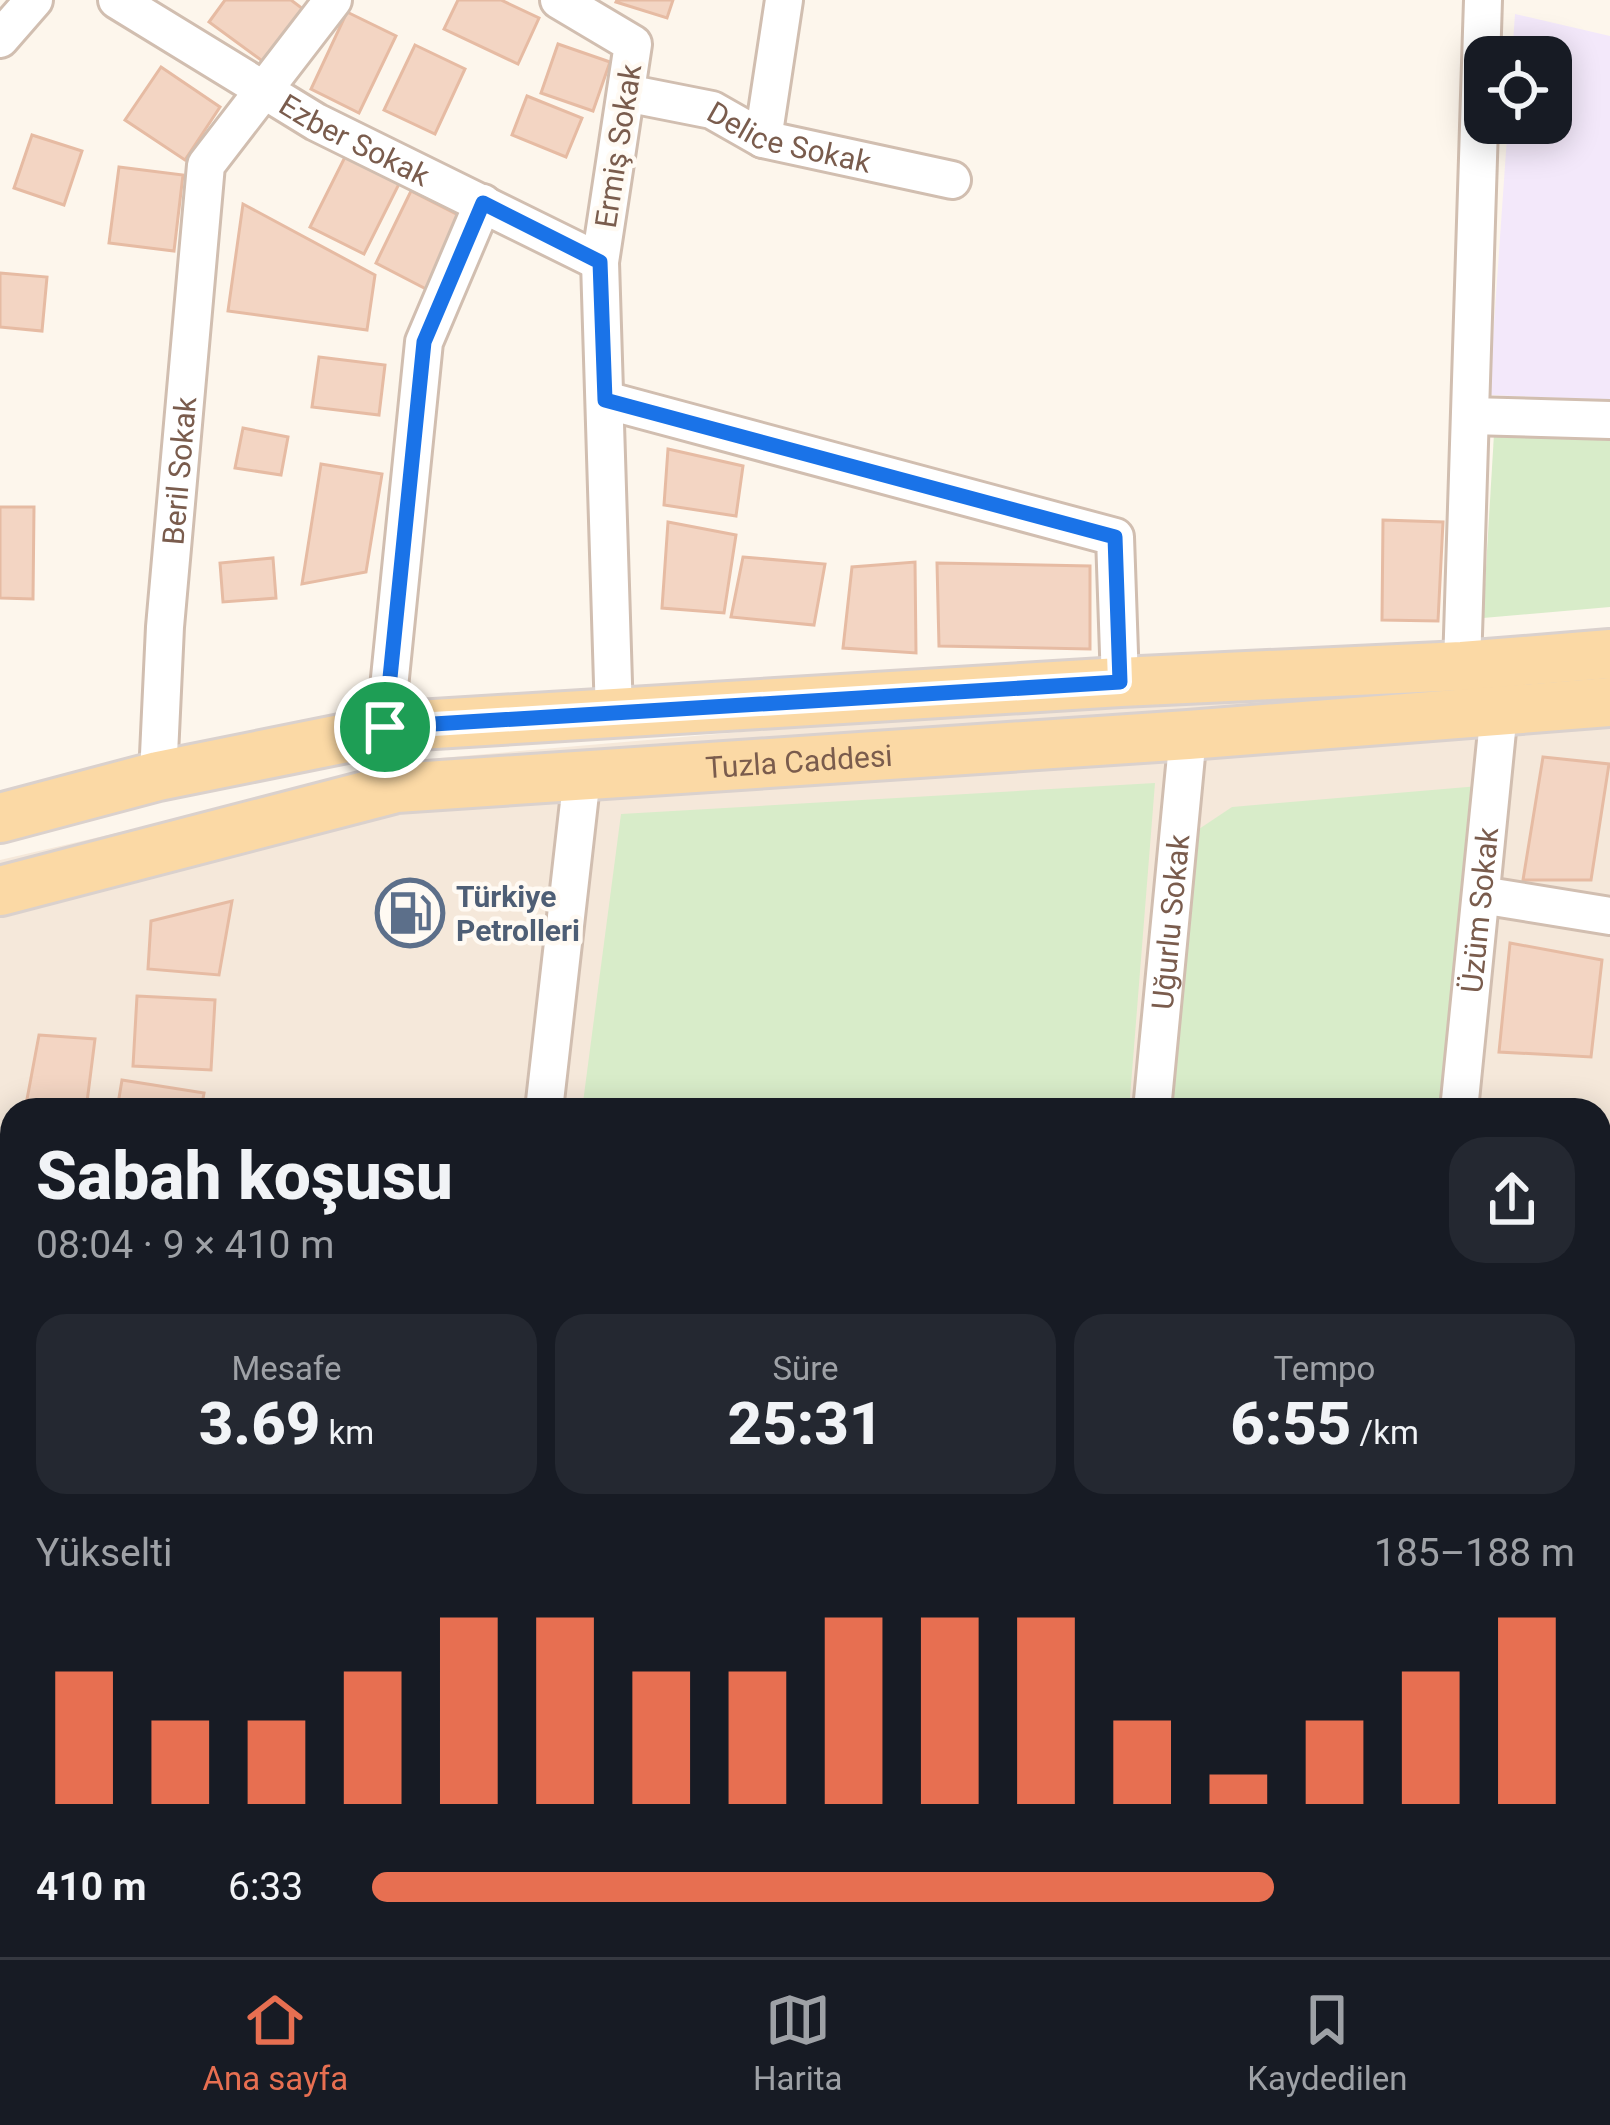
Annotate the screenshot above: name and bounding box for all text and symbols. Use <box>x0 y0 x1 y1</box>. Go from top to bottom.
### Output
map controls <box>1464 36 1572 144</box>
button: locate <box>1464 36 1572 144</box>
street label: Ermiş Sokak <box>588 61 648 230</box>
street label: Ezber Sokak <box>273 86 436 193</box>
street label: Delice Sokak <box>701 94 875 180</box>
street label: Beril Sokak <box>155 394 203 546</box>
pin <box>334 676 436 778</box>
icon: arrive <box>352 694 418 760</box>
street label: Tuzla Caddesi <box>704 737 894 785</box>
street label: Üzüm Sokak <box>1453 825 1505 995</box>
street label: Uğurlu Sokak <box>1144 832 1196 1011</box>
fuel station icon: Türkiye Petrolleri <box>375 878 445 948</box>
place label: Türkiye Petrolleri <box>456 879 580 948</box>
button: share <box>1449 1137 1575 1263</box>
text: Sabah koşusu <box>36 1138 453 1215</box>
text: 08:04 · 9 × 410 m <box>36 1222 334 1268</box>
text: Mesafe <box>232 1349 341 1388</box>
text: Süre <box>772 1349 839 1388</box>
text: Tempo <box>1274 1349 1375 1388</box>
text: 3.69 <box>199 1388 320 1459</box>
text: 25:31 <box>728 1388 883 1459</box>
text: 6:55 <box>1230 1388 1351 1459</box>
text: km <box>320 1413 374 1452</box>
text: /km <box>1351 1413 1419 1452</box>
text: Yükselti <box>36 1530 172 1576</box>
text: 185–188 m <box>1374 1530 1575 1576</box>
text: 410 m <box>36 1864 147 1910</box>
text: 6:33 <box>228 1864 303 1910</box>
tab: Ana sayfa <box>202 1987 348 2098</box>
tab: Harita <box>753 1987 843 2098</box>
tab: Kaydedilen <box>1247 1987 1408 2098</box>

